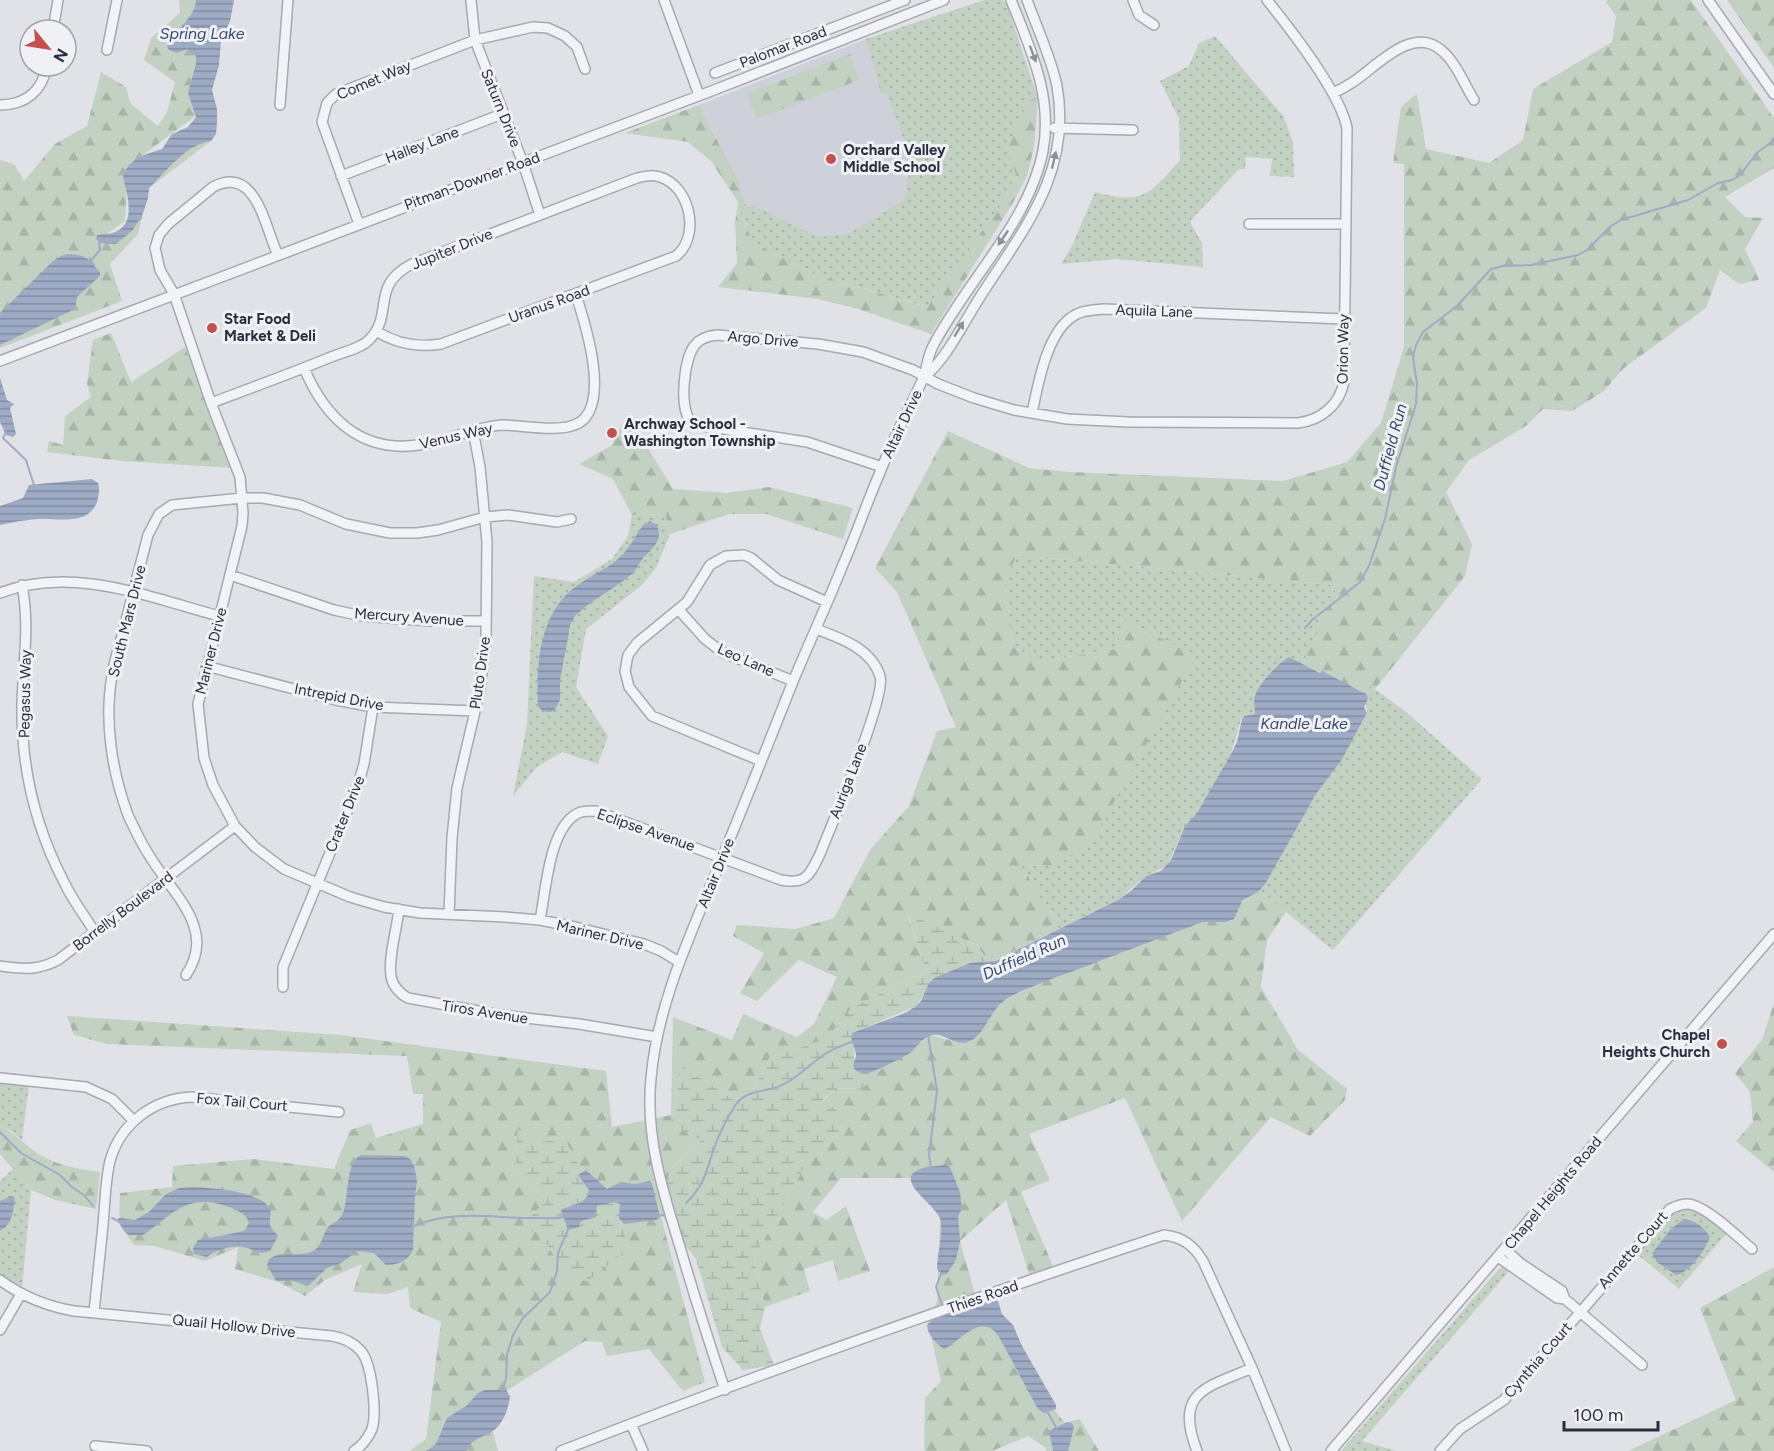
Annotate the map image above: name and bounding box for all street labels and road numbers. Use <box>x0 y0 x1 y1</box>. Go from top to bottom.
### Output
street label: Palomar Road <box>737 22 829 72</box>
street label: Comet Way <box>334 56 414 104</box>
street label: Saturn Drive <box>477 66 525 150</box>
street label: Halley Lane <box>383 123 461 167</box>
street label: Pitman-Downer Road <box>402 148 542 214</box>
street label: Jupiter Drive <box>409 225 495 273</box>
street label: Uranus Road <box>506 281 592 327</box>
street label: Aquila Lane <box>1115 301 1193 321</box>
street label: Orion Way <box>1333 314 1353 384</box>
street label: Argo Drive <box>727 327 799 351</box>
street label: Altair Drive <box>878 387 926 461</box>
street label: Venus Way <box>418 419 494 453</box>
street label: South Mars Drive <box>104 563 150 679</box>
street label: Mercury Avenue <box>354 604 464 630</box>
street label: Mariner Drive <box>192 606 230 696</box>
street label: Pluto Drive <box>466 636 494 710</box>
street label: Leo Lane <box>715 639 777 681</box>
street label: Pegasus Way <box>15 650 35 738</box>
street label: Intrepid Drive <box>293 679 385 715</box>
street label: Auriga Lane <box>825 741 871 821</box>
street label: Crater Drive <box>322 773 368 855</box>
street label: Eclipse Avenue <box>595 805 697 855</box>
street label: Altair Drive <box>694 835 738 911</box>
street label: Borrelly Boulevard <box>69 867 177 955</box>
street label: Mariner Drive <box>555 916 645 954</box>
street label: Tiros Avenue <box>441 996 529 1028</box>
street label: Fox Tail Court <box>196 1089 289 1115</box>
street label: Chapel Heights Road <box>1500 1133 1606 1253</box>
street label: Annette Court <box>1594 1207 1672 1292</box>
street label: Thies Road <box>945 1277 1021 1317</box>
street label: Quail Hollow Drive <box>172 1311 296 1341</box>
street label: Cynthia Court <box>1500 1318 1576 1402</box>

